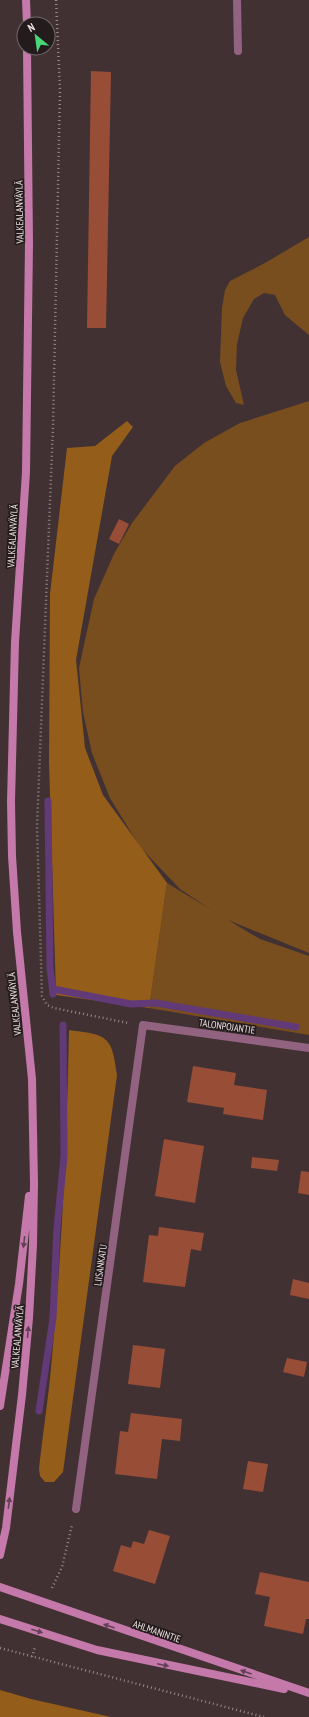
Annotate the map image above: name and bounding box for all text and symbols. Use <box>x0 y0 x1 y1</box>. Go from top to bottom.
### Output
north arrow <box>16 16 56 56</box>
text: N <box>25 20 37 35</box>
street label: VALKEALANVÄYLÄ <box>12 180 27 245</box>
street label: VALKEALANVÄYLÄ <box>4 504 21 569</box>
street label: VALKEALANVÄYLÄ <box>5 972 24 1037</box>
street label: TALONPOJANTIE <box>198 1016 256 1037</box>
one-way arrow <box>21 1236 27 1248</box>
street label: LIISANKATU <box>91 1243 110 1287</box>
street label: VALKEALANVÄYLÄ <box>8 1305 27 1370</box>
one-way arrow <box>24 1326 31 1338</box>
one-way arrow <box>6 1497 12 1509</box>
street label: AHLMANINTIE <box>131 1617 182 1646</box>
one-way arrow <box>103 1622 115 1628</box>
one-way arrow <box>32 1628 44 1634</box>
one-way arrow <box>156 1662 169 1668</box>
one-way arrow <box>239 1668 251 1674</box>

